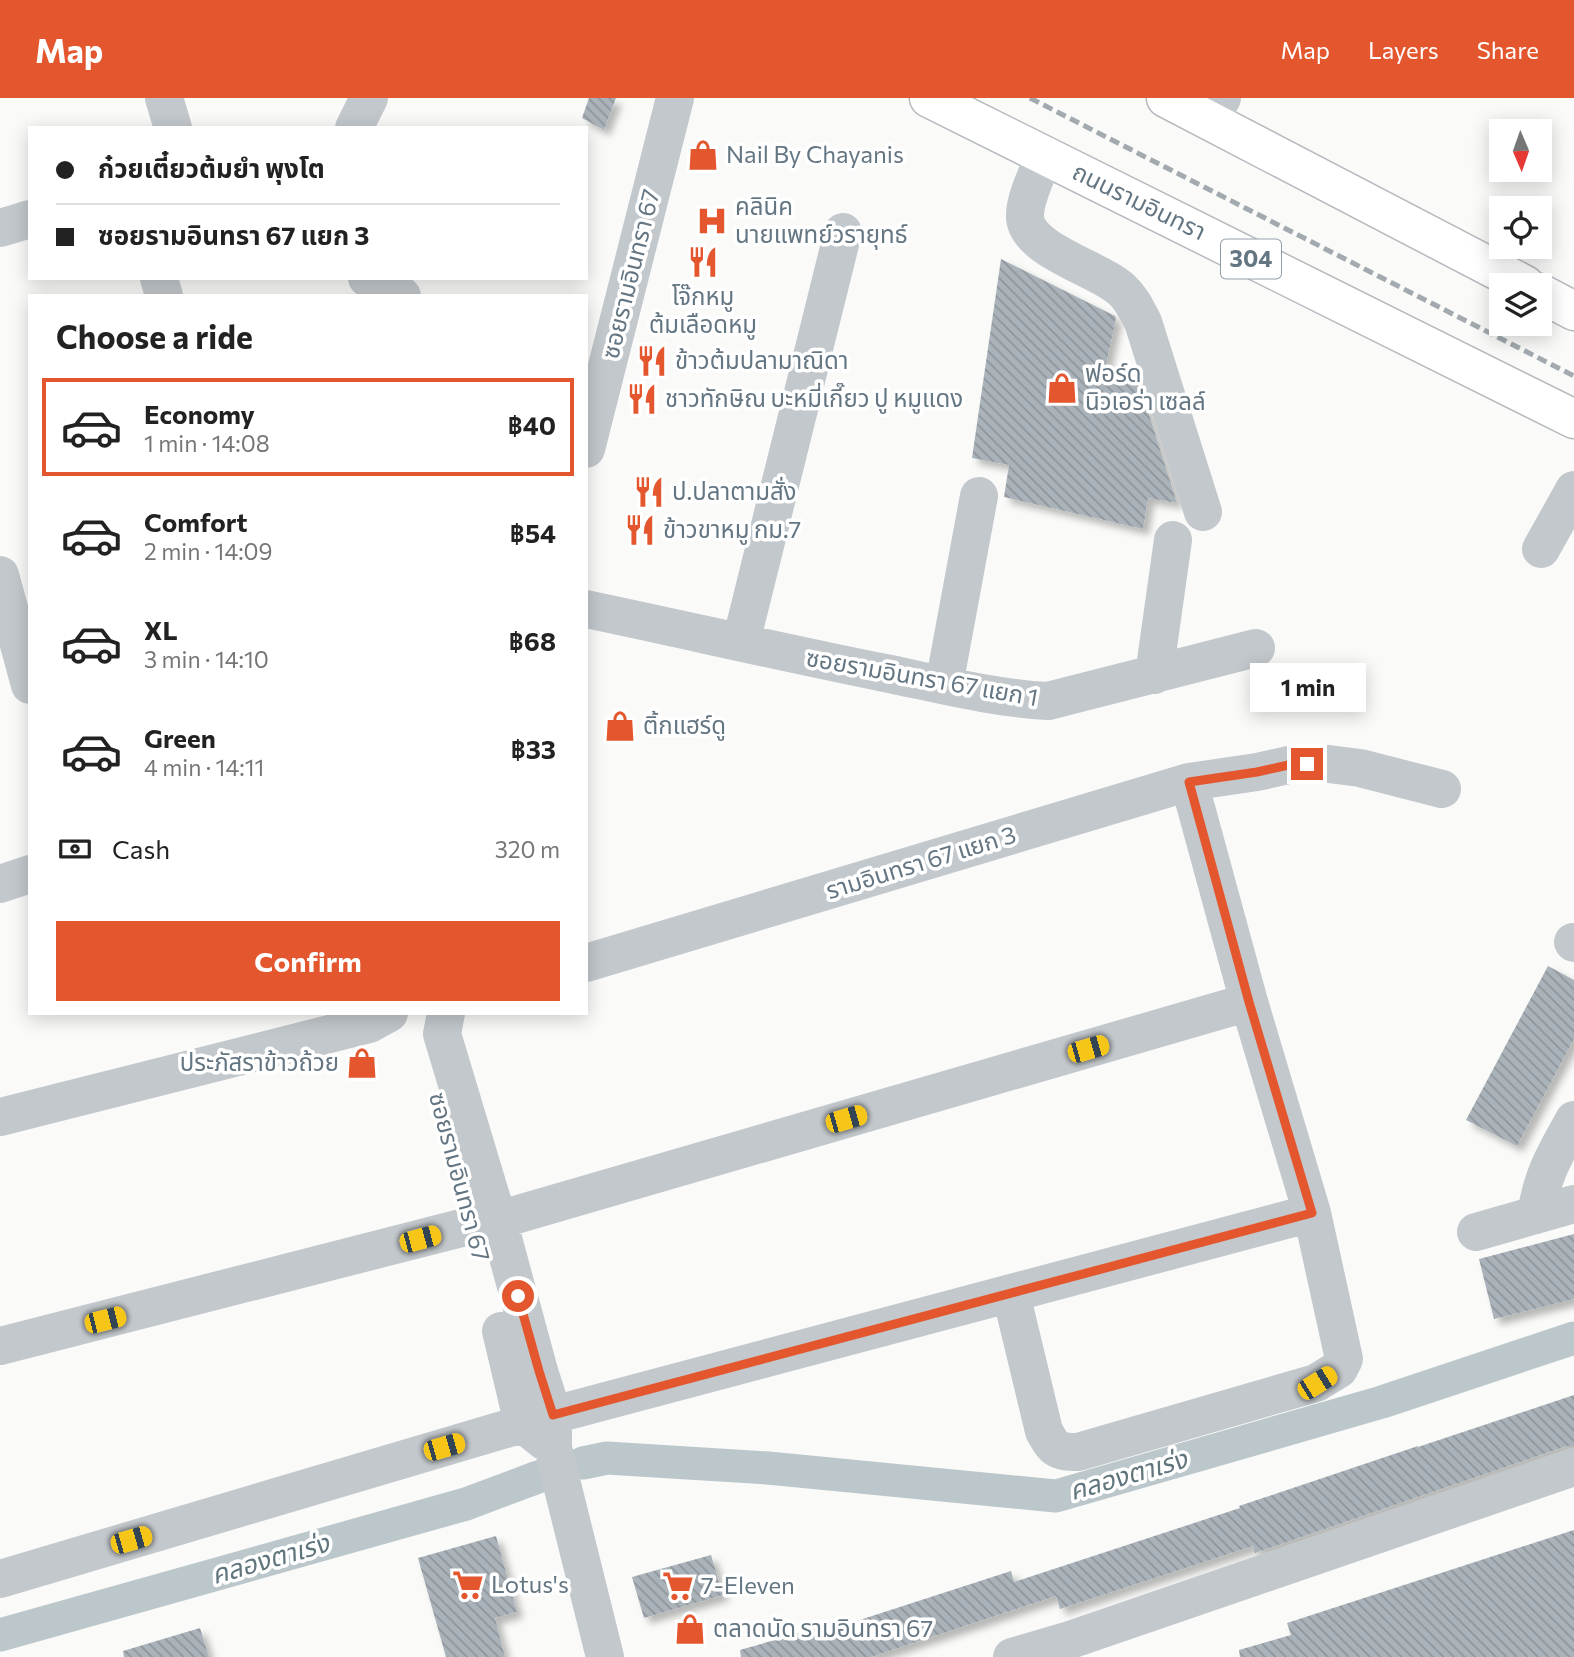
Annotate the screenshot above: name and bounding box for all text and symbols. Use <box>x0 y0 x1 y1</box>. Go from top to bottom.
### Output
text: Map <box>35 29 103 70</box>
text: Map <box>1281 35 1330 64</box>
text: Layers <box>1368 35 1439 64</box>
text: Share <box>1477 35 1539 64</box>
north arrow <box>1489 119 1552 182</box>
map controls <box>1489 119 1552 336</box>
shop icon: Nail By Chayanis <box>686 138 720 172</box>
place label: Nail By Chayanis <box>726 139 904 168</box>
text: ก๋วยเตี๋ยวต้มยำ พุงโต <box>98 152 325 183</box>
street label: ถนนรามอินทรา <box>1068 156 1211 245</box>
street label: ซอยรามอินทรา 67 <box>594 186 665 362</box>
place label: คลินิค นายแพทย์วรายุทธ์ <box>735 191 908 250</box>
button: locate <box>1489 196 1552 259</box>
hospital icon: คลินิค นายแพทย์วรายุทธ์ <box>695 204 729 238</box>
text: ซอยรามอินทรา 67 แยก 3 <box>98 219 369 250</box>
road number: 304 <box>1221 240 1281 278</box>
restaurant icon: โจ๊กหมู ต้มเลือดหมู <box>686 245 720 279</box>
button: layers <box>1489 273 1552 336</box>
place label: โจ๊กหมู ต้มเลือดหมู <box>649 281 757 340</box>
text: Choose a ride <box>56 316 253 356</box>
restaurant icon: ข้าวต้มปลามาณิดา <box>635 344 669 378</box>
place label: ข้าวต้มปลามาณิดา <box>675 345 848 374</box>
place label: ฟอร์ด นิวเอร่า เซลล์ <box>1085 358 1206 415</box>
shop icon: ฟอร์ด นิวเอร่า เซลล์ <box>1045 371 1079 405</box>
restaurant icon: ชาวทักษิณ บะหมี่เกี๊ยว ปู หมูแดง <box>625 382 659 416</box>
place label: ชาวทักษิณ บะหมี่เกี๊ยว ปู หมูแดง <box>665 382 963 414</box>
icon: car <box>60 396 123 459</box>
text: Economy <box>144 398 255 429</box>
text: ฿40 <box>508 409 556 440</box>
text: 1 min · 14:08 <box>144 429 270 457</box>
restaurant icon: ป.ปลาตามสั่ง <box>632 475 666 509</box>
place label: ป.ปลาตามสั่ง <box>672 476 797 505</box>
icon: car <box>60 504 123 567</box>
text: Comfort <box>144 506 247 537</box>
restaurant icon: ข้าวขาหมู กม.7 <box>623 513 657 547</box>
place label: ข้าวขาหมู กม.7 <box>663 514 801 545</box>
text: ฿54 <box>510 517 556 548</box>
text: 2 min · 14:09 <box>144 537 273 565</box>
icon: car <box>60 612 123 675</box>
text: XL <box>144 614 178 645</box>
text: ฿68 <box>509 625 556 656</box>
street label: ซอยรามอินทรา 67 แยก 1 <box>804 642 1040 711</box>
text: 3 min · 14:10 <box>144 645 269 673</box>
callout: 1 min <box>1249 662 1365 712</box>
text: 1 min <box>1281 673 1335 701</box>
shop icon: ติ้กแฮร์ดู <box>603 709 637 743</box>
place label: ติ้กแฮร์ดู <box>643 710 726 741</box>
icon: car <box>60 720 123 783</box>
text: Green <box>144 722 216 753</box>
text: ฿33 <box>511 733 556 764</box>
route end <box>1291 748 1323 780</box>
text: 4 min · 14:11 <box>144 753 264 781</box>
street label: รามอินทรา 67 แยก 3 <box>822 819 1019 904</box>
icon: cash <box>56 830 94 868</box>
text: Cash <box>112 833 170 864</box>
text: 320 m <box>495 835 560 863</box>
button: Confirm <box>56 921 560 1001</box>
car <box>1065 1033 1112 1065</box>
shop icon: ประภัสราข้าวถ้วย <box>345 1046 379 1080</box>
place label: ประภัสราข้าวถ้วย <box>180 1047 339 1076</box>
street label: ซอยรามอินทรา 67 <box>424 1089 497 1264</box>
car <box>823 1103 870 1135</box>
car <box>397 1223 444 1255</box>
route start <box>502 1280 534 1312</box>
car <box>83 1305 128 1335</box>
car <box>1294 1363 1341 1403</box>
car <box>421 1431 468 1463</box>
water label: คลองตาเร่ง <box>1065 1442 1191 1505</box>
car <box>108 1524 155 1556</box>
water label: คลองตาเร่ง <box>207 1526 333 1589</box>
supermarket icon: Lotus's <box>451 1568 485 1602</box>
place label: Lotus's <box>491 1569 569 1598</box>
supermarket icon: 7-Eleven <box>661 1569 695 1603</box>
place label: 7-Eleven <box>701 1570 795 1599</box>
shop icon: ตลาดนัด รามอินทรา 67 <box>673 1612 707 1646</box>
place label: ตลาดนัด รามอินทรา 67 <box>713 1613 933 1642</box>

